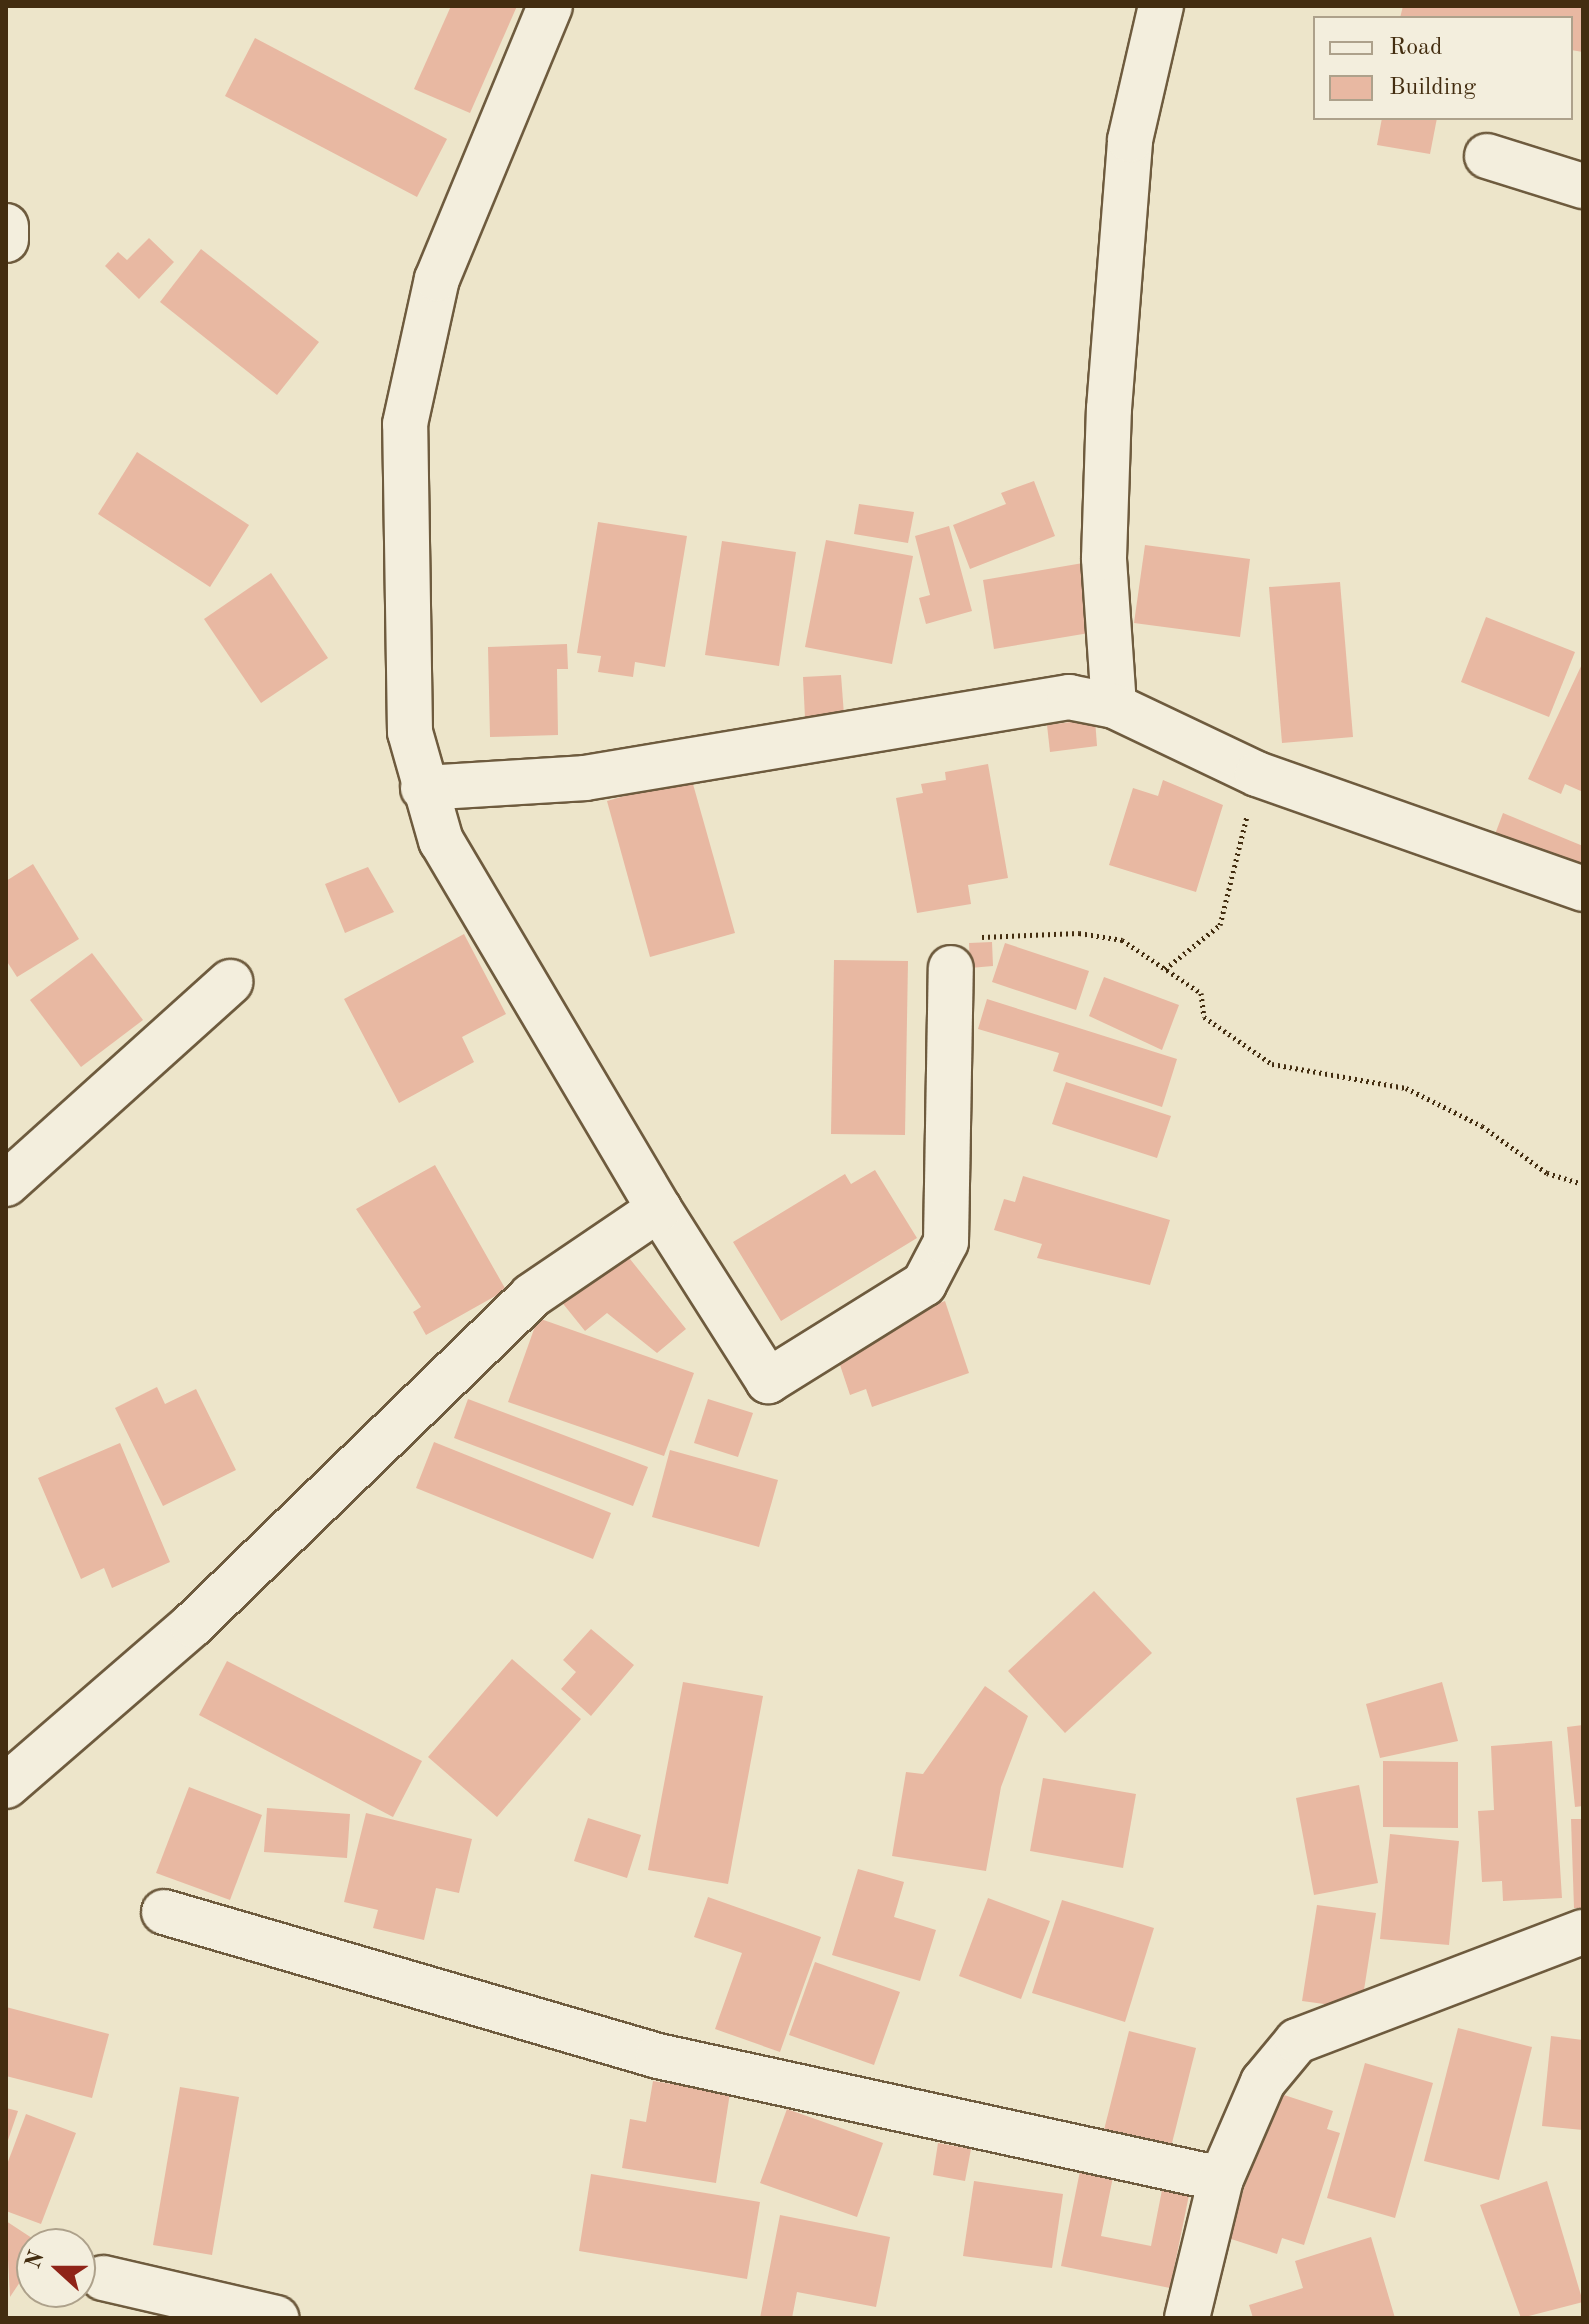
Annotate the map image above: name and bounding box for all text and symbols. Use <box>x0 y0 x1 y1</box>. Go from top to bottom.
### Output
legend <box>1313 16 1573 120</box>
text: Road <box>1389 36 1442 60</box>
text: Building <box>1389 76 1476 100</box>
north arrow <box>16 2228 96 2308</box>
text: N <box>22 2248 49 2272</box>

